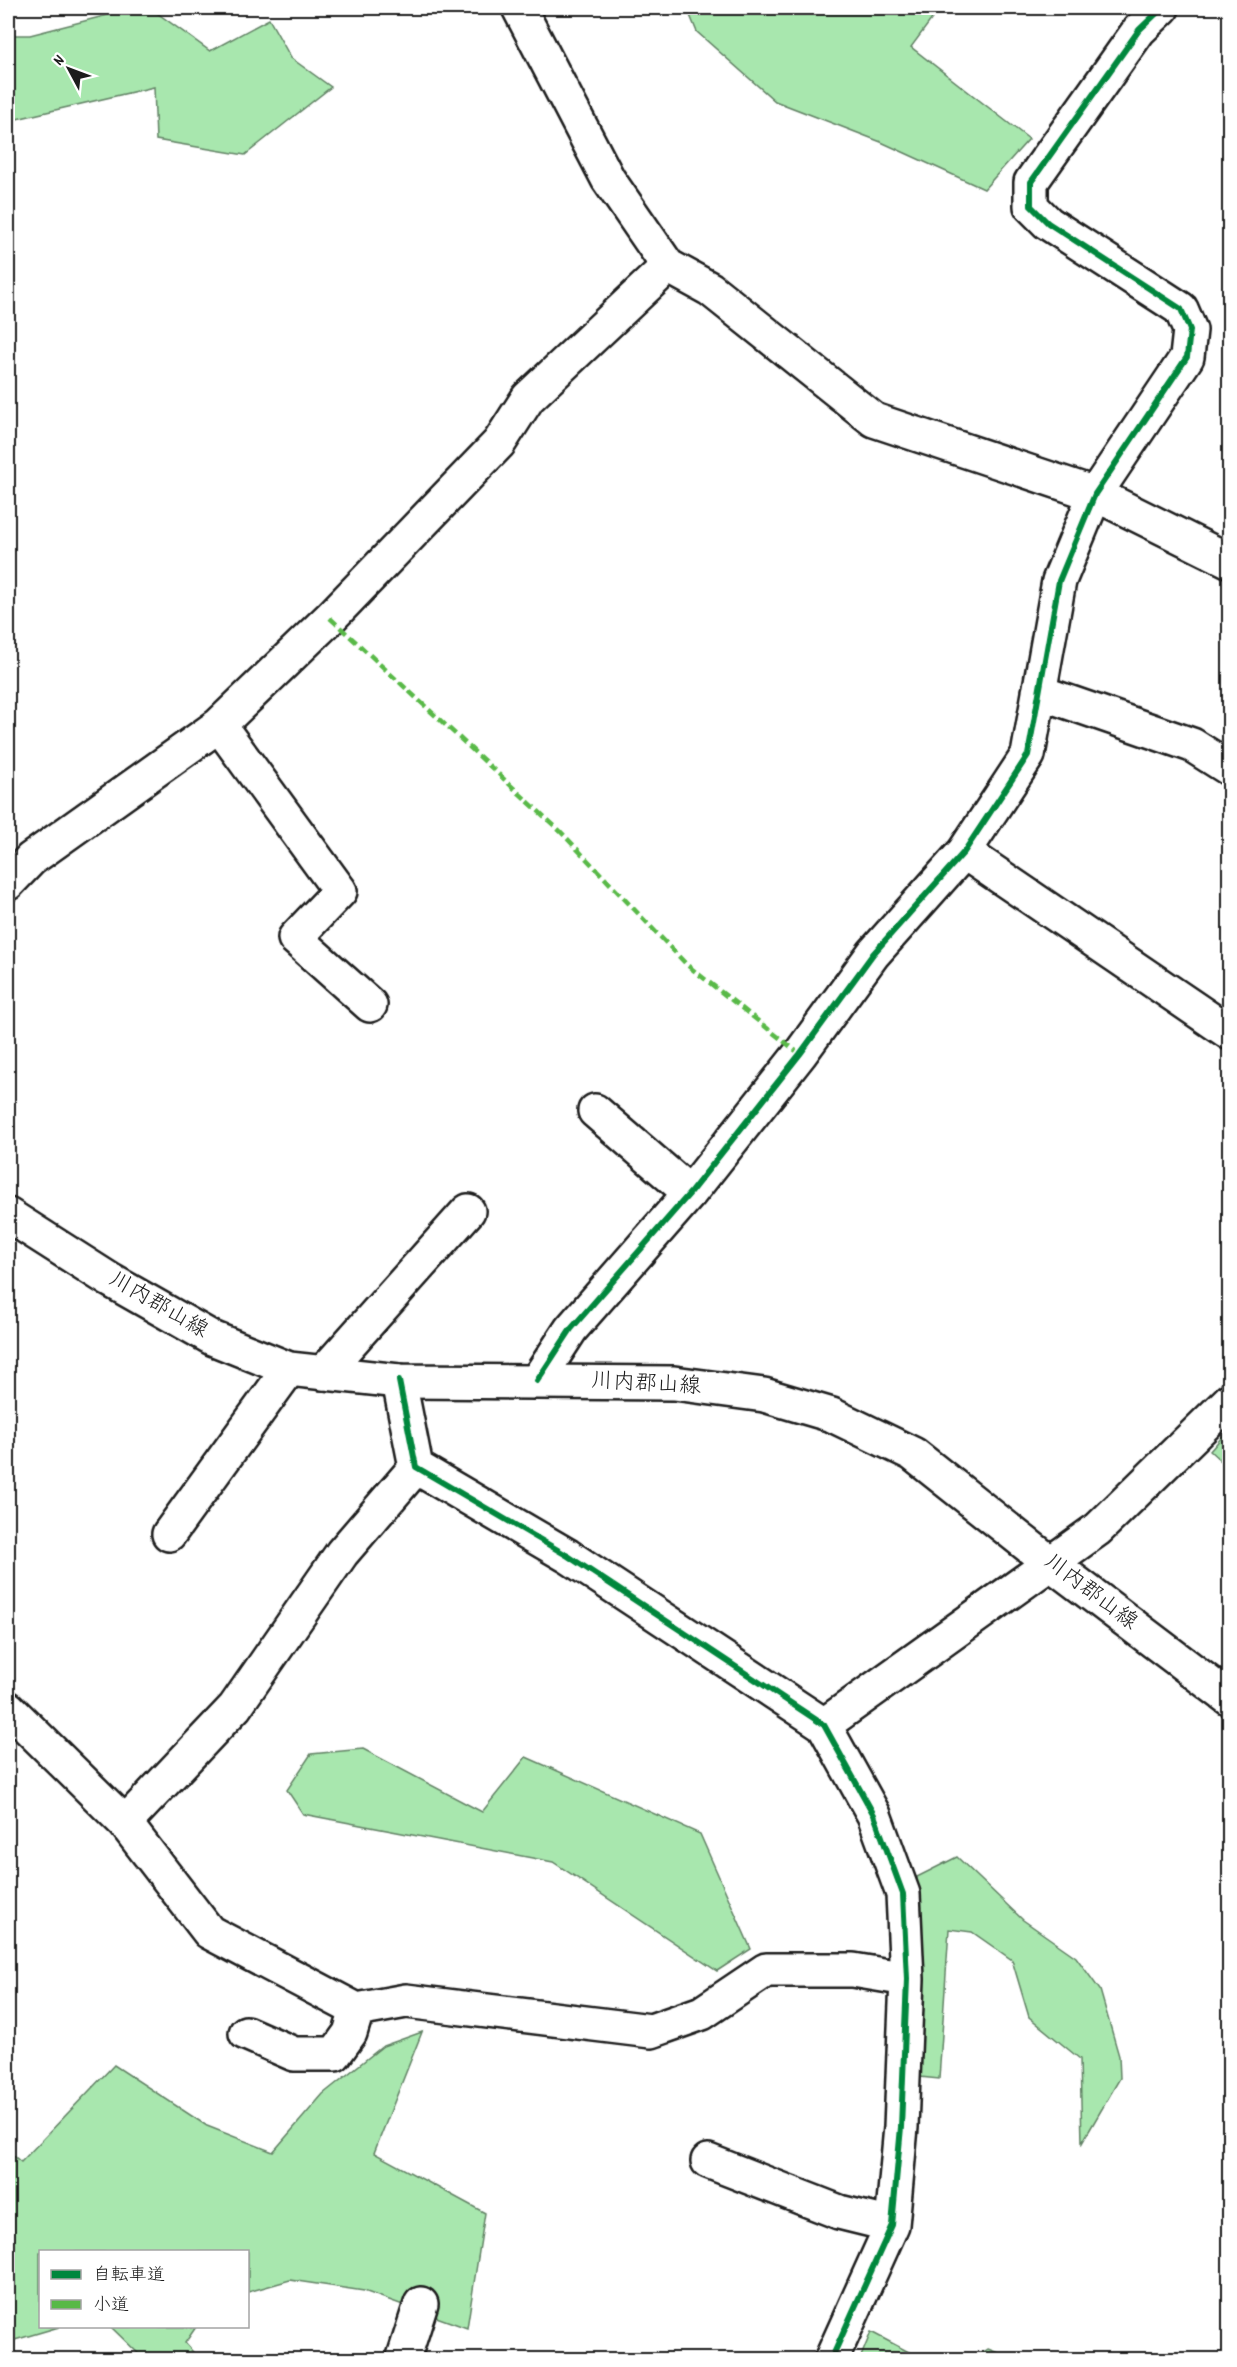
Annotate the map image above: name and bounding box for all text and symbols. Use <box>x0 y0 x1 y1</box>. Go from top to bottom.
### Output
north arrow <box>39 39 99 99</box>
text: N <box>48 50 71 71</box>
street label: 川内郡山線 <box>103 1265 213 1347</box>
street label: 川内郡山線 <box>590 1367 702 1403</box>
street label: 川内郡山線 <box>1037 1548 1143 1638</box>
legend <box>39 2250 249 2328</box>
text: 自転車道 <box>93 2264 165 2289</box>
text: 小道 <box>93 2294 129 2319</box>

